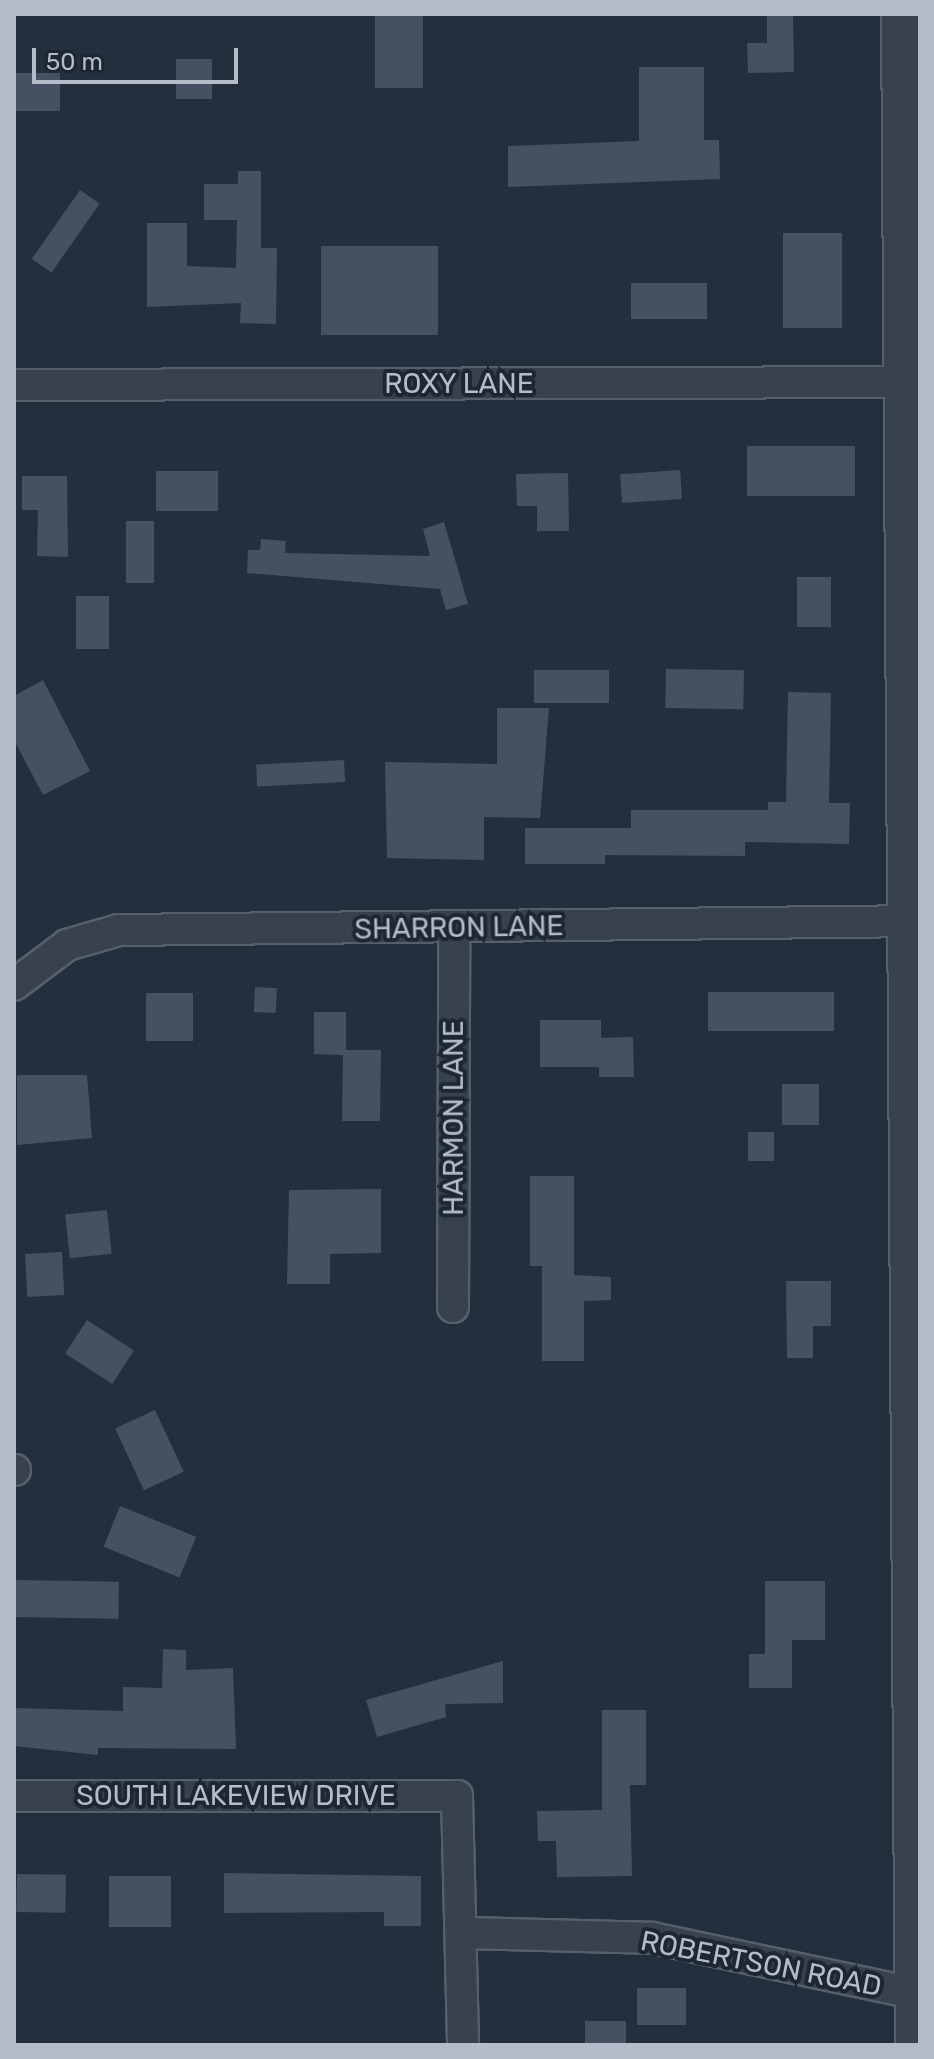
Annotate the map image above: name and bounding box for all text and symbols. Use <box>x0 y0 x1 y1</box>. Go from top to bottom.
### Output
scale bar <box>36 32 242 82</box>
text: 50 m <box>46 48 103 76</box>
street label: ROXY LANE <box>384 367 534 401</box>
street label: SHARRON LANE <box>354 909 564 947</box>
street label: HARMON LANE <box>437 1020 471 1216</box>
street label: SOUTH LAKEVIEW DRIVE <box>76 1779 396 1813</box>
street label: ROBERTSON ROAD <box>638 1924 884 2004</box>

